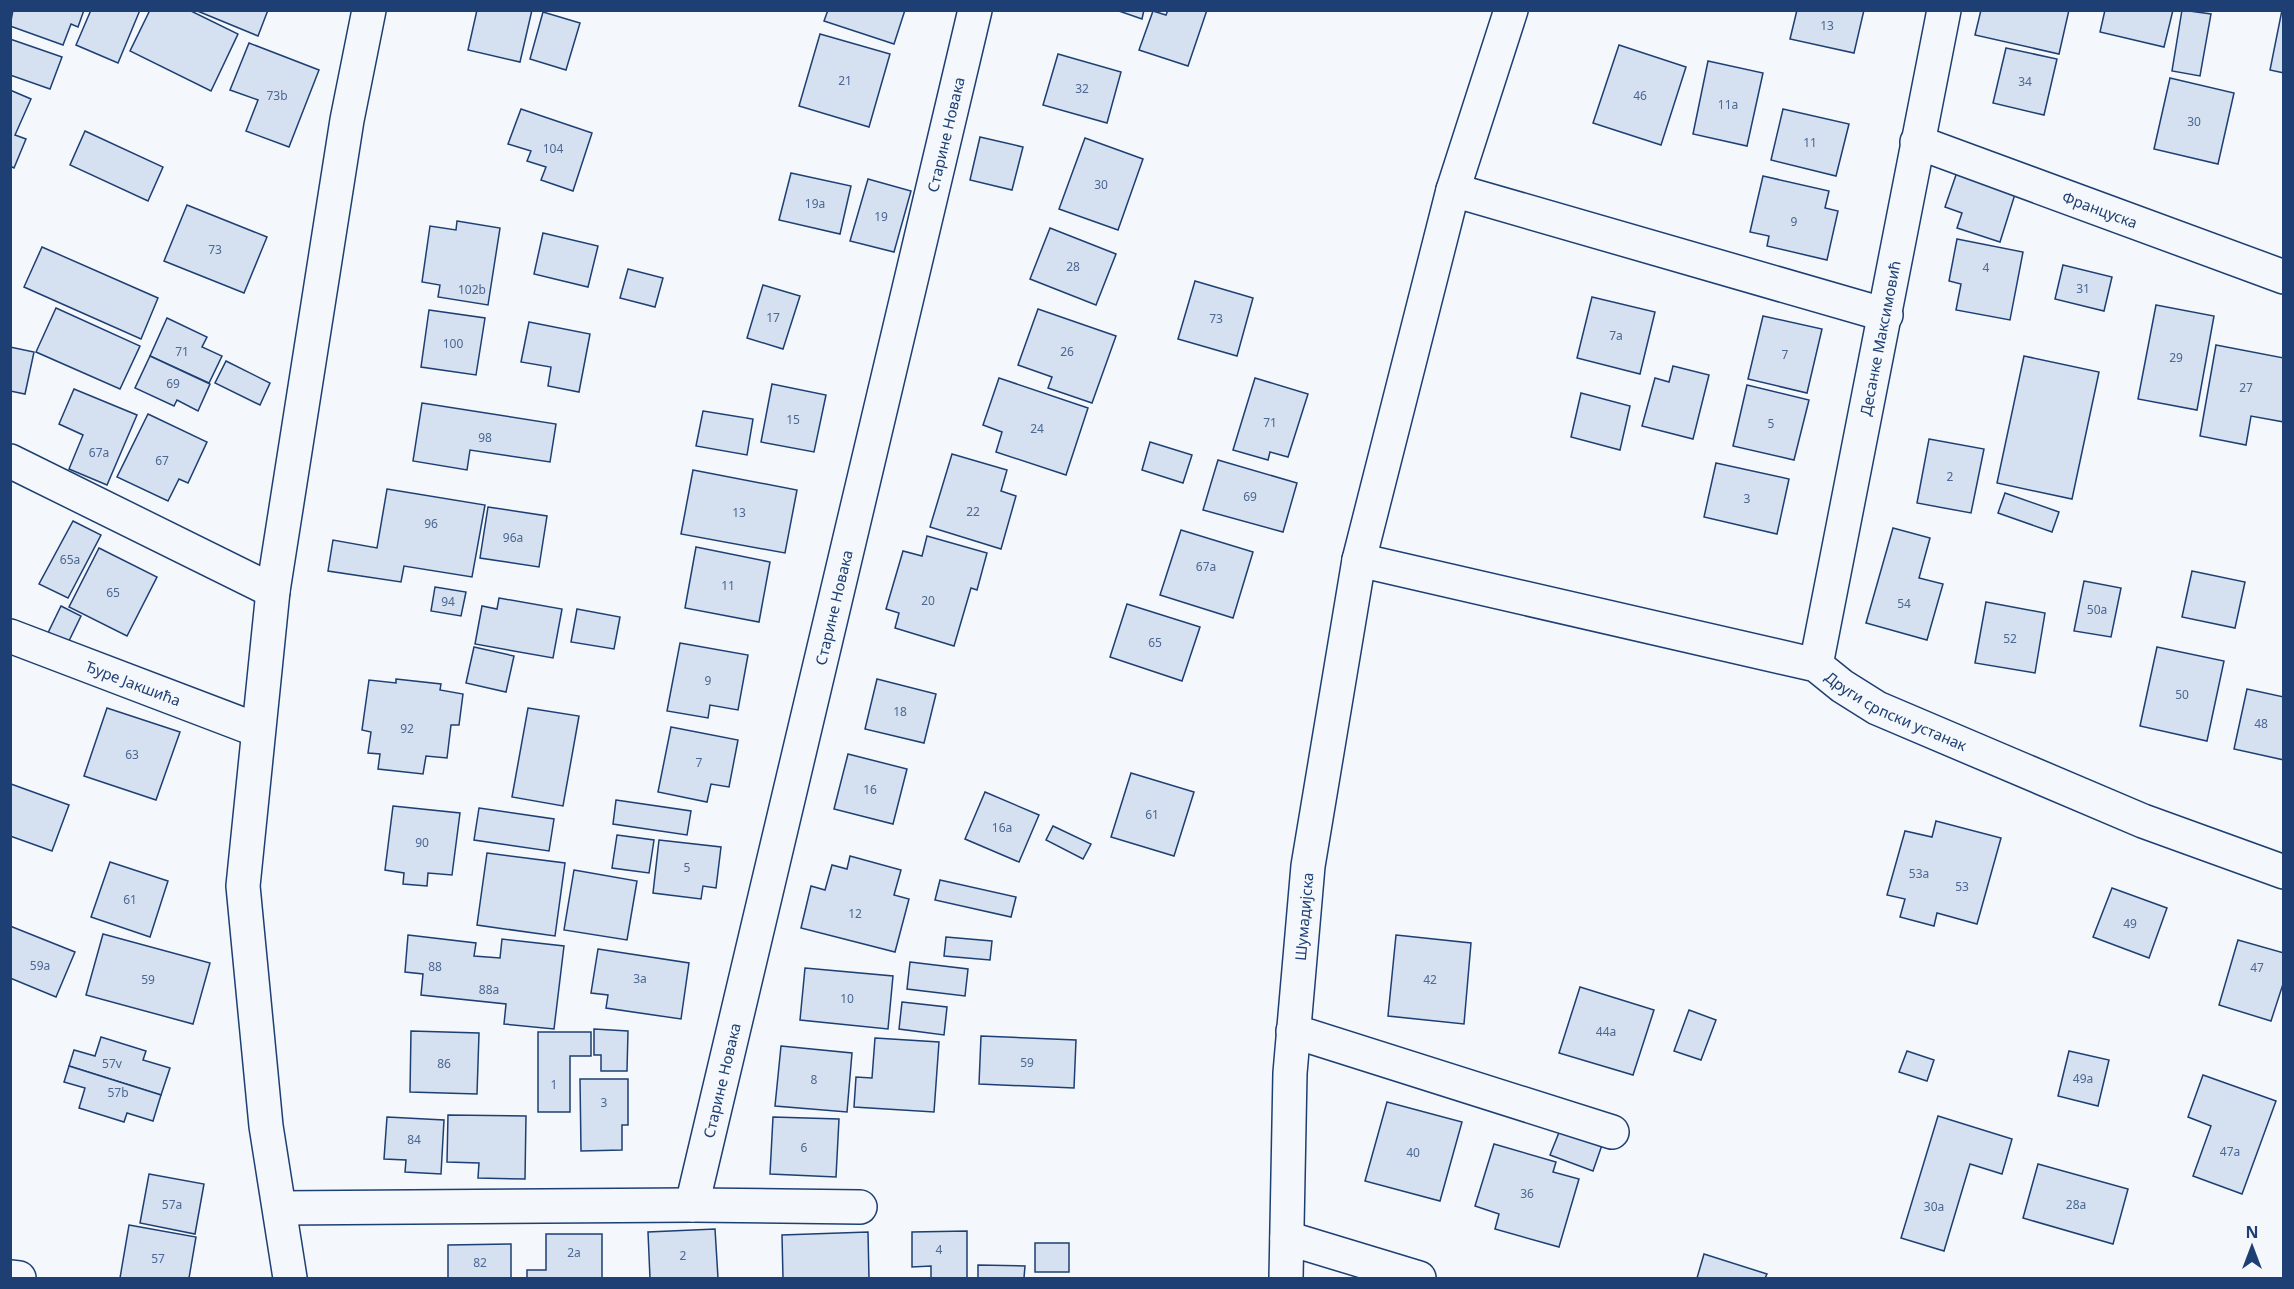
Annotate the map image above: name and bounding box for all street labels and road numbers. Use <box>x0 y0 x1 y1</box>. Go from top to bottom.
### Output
street label: Старине Новака <box>922 75 969 194</box>
street label: Француска <box>2060 186 2140 232</box>
street label: Десанке Максимовић <box>1855 259 1905 418</box>
street label: Старине Новака <box>810 548 857 667</box>
street label: Ђуре Јакшића <box>83 656 184 710</box>
street label: Други српски устанак <box>1821 666 1970 755</box>
street label: Шумадијска <box>1290 872 1317 962</box>
street label: Старине Новака <box>698 1021 745 1140</box>

